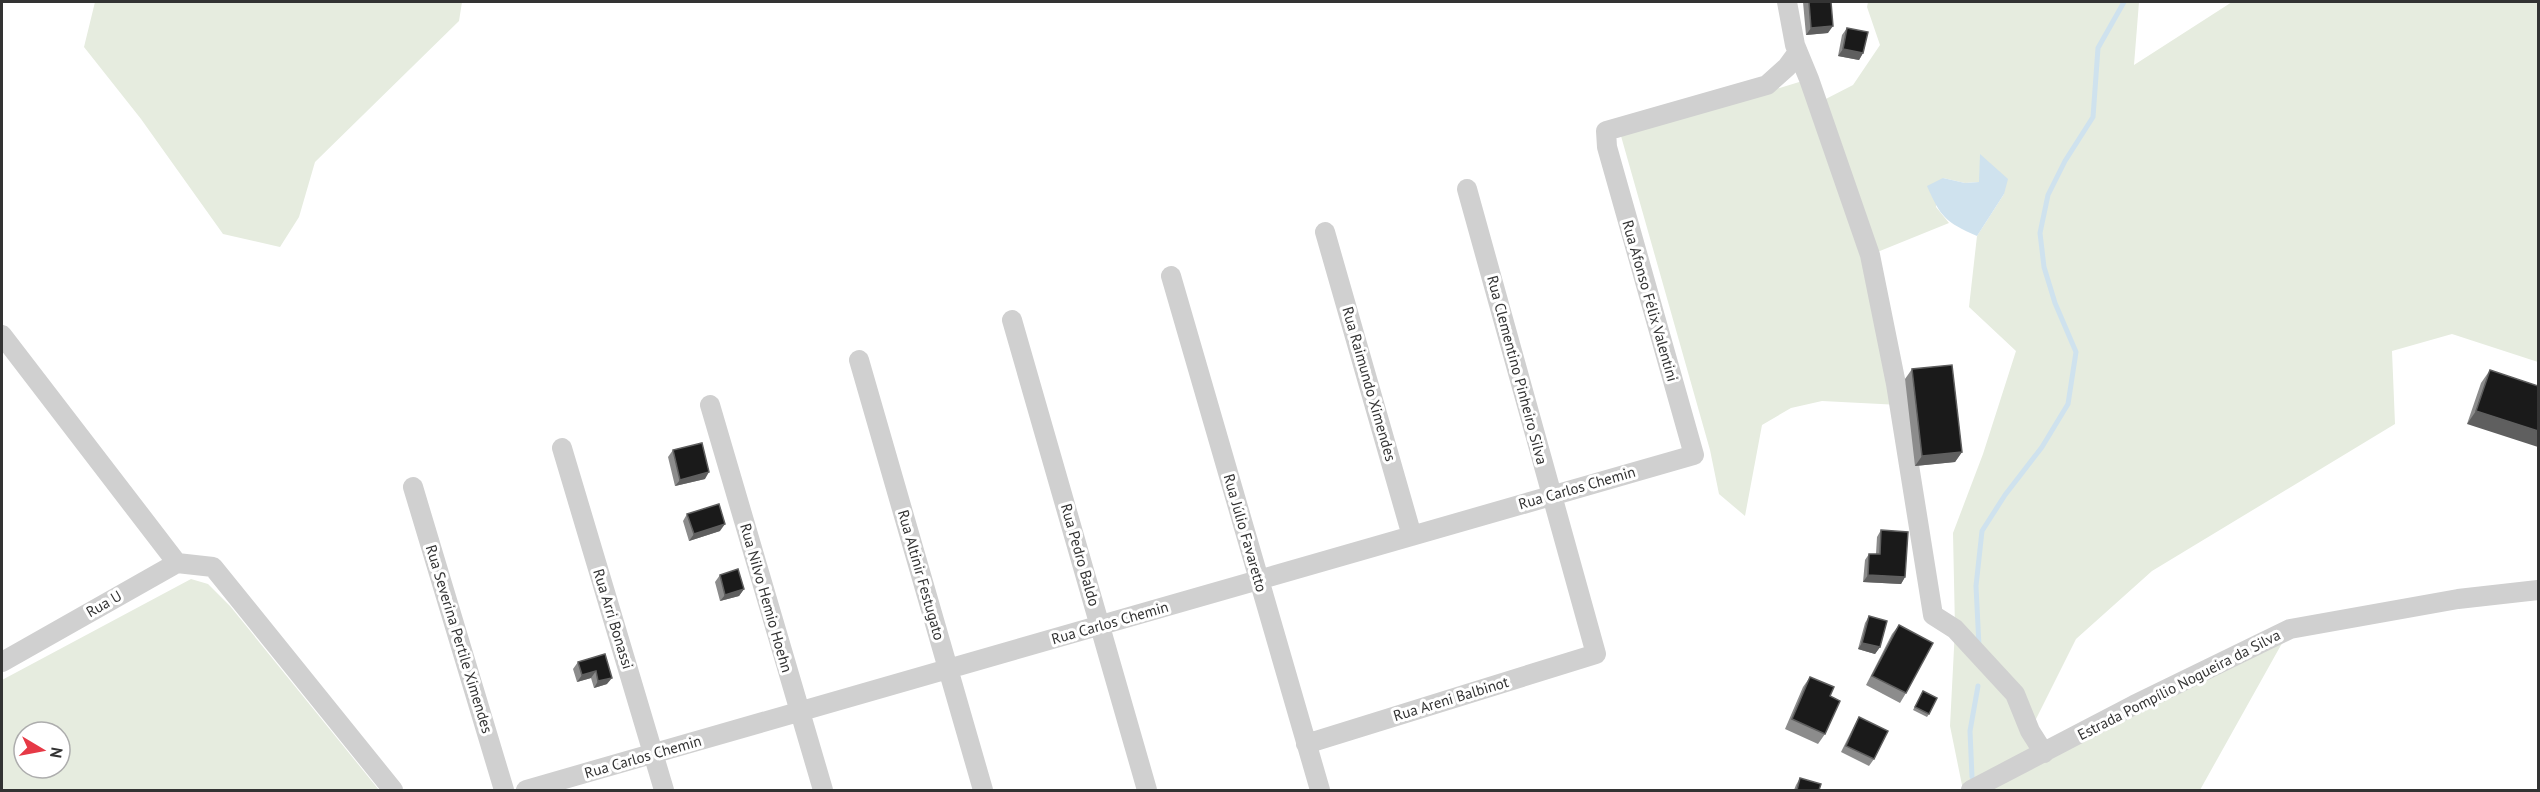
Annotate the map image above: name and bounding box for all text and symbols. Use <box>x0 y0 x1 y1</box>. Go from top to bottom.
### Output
street label: Rua Afonso Félix Valentini <box>1618 218 1683 384</box>
street label: Rua Clementino Pinheiro Silva <box>1483 273 1552 466</box>
street label: Rua Raimundo Ximendes <box>1338 304 1401 463</box>
street label: Rua Carlos Chemin <box>1516 462 1637 513</box>
street label: Rua Júlio Favaretto <box>1220 472 1271 594</box>
street label: Rua Pedro Baldo <box>1057 501 1104 608</box>
street label: Rua Altinir Festugato <box>894 507 949 642</box>
street label: Rua Nilvo Hemio Hoehn <box>736 521 797 675</box>
street label: Rua Severina Pertile Ximendes <box>422 542 497 735</box>
street label: Rua Arri Bonassi <box>589 566 638 671</box>
street label: Rua U <box>83 586 125 621</box>
street label: Rua Carlos Chemin <box>1049 597 1170 648</box>
street label: Estrada Pompílio Nogueira da Silva <box>2074 625 2283 744</box>
street label: Rua Areni Balbinot <box>1391 672 1511 725</box>
north arrow <box>12 720 72 780</box>
street label: Rua Carlos Chemin <box>582 731 703 782</box>
text: N <box>46 746 68 760</box>

